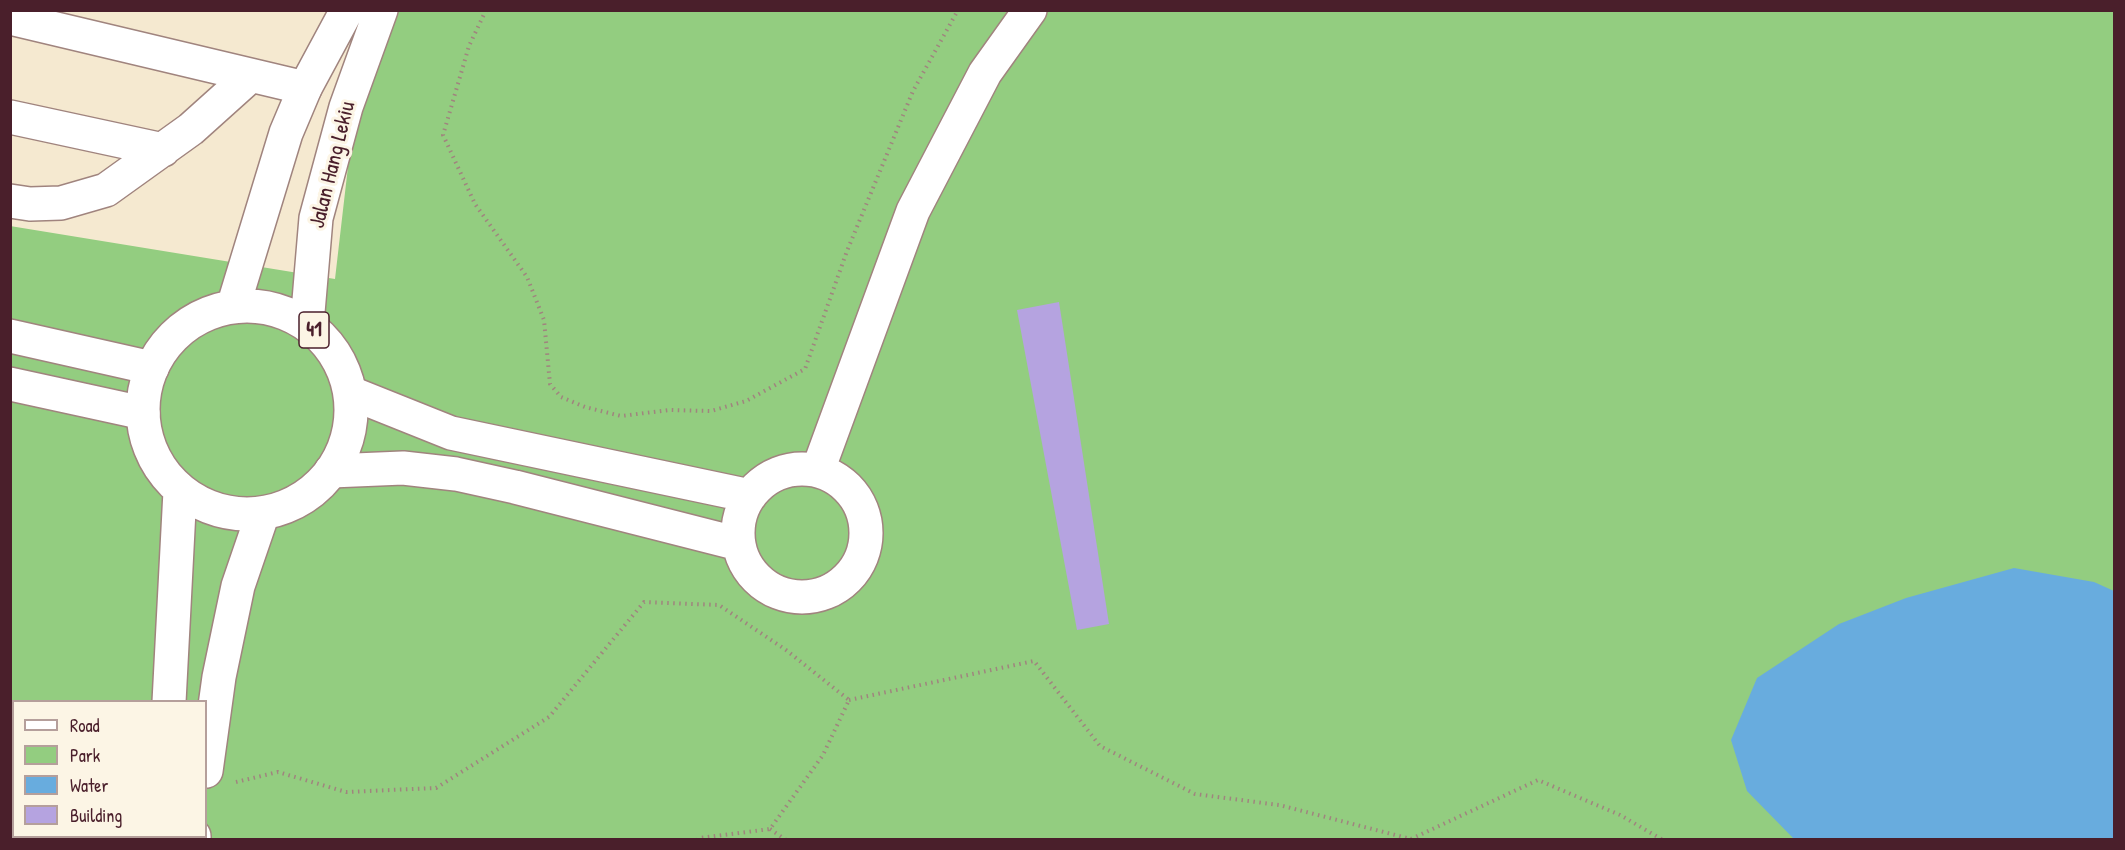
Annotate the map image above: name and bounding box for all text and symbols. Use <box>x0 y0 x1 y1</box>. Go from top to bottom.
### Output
street label: Jalan Hang Lekiu <box>304 99 362 231</box>
road number: 41 <box>299 312 329 348</box>
legend <box>12 700 207 838</box>
text: Road <box>70 713 100 738</box>
text: Park <box>70 743 100 768</box>
text: Water <box>70 773 108 798</box>
text: Building <box>70 803 122 828</box>

